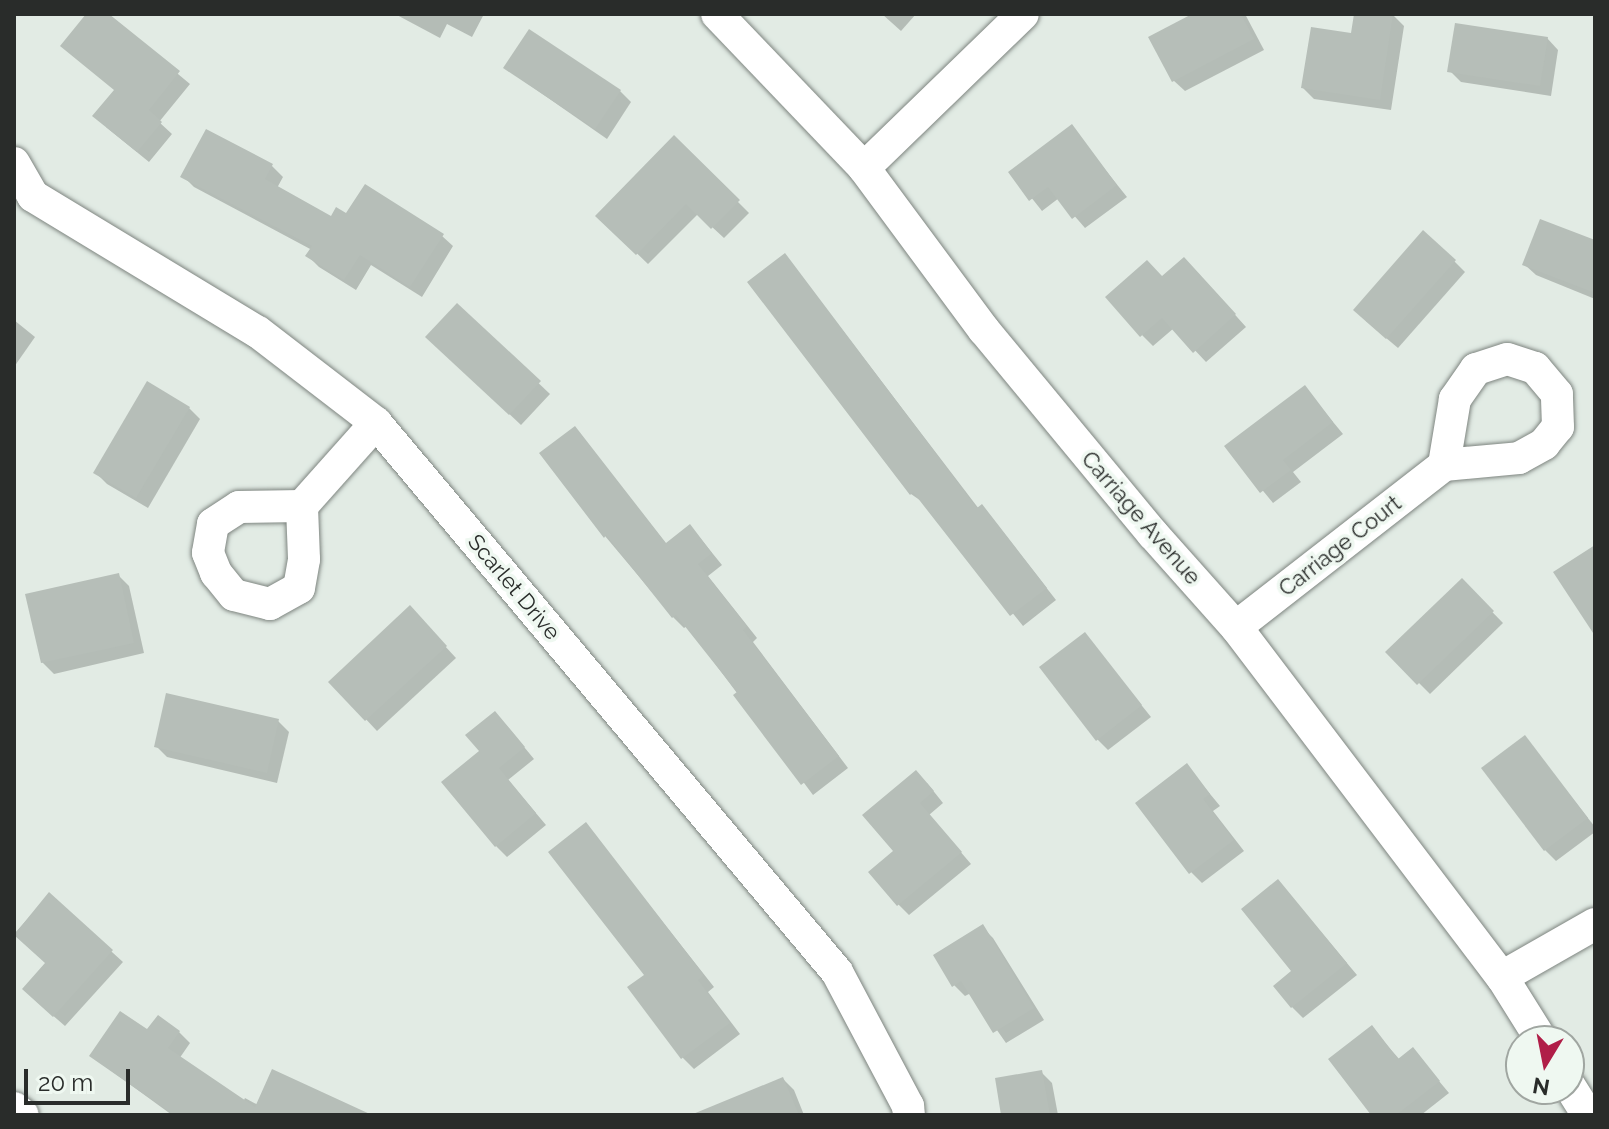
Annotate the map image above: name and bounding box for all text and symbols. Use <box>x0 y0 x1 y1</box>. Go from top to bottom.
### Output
street label: Carriage Avenue <box>1076 446 1206 590</box>
street label: Carriage Court <box>1274 490 1406 602</box>
street label: Scarlet Drive <box>462 529 566 645</box>
north arrow <box>1505 1025 1585 1105</box>
scale bar <box>28 1053 134 1103</box>
text: 20 m <box>38 1068 93 1097</box>
text: N <box>1531 1072 1552 1101</box>

